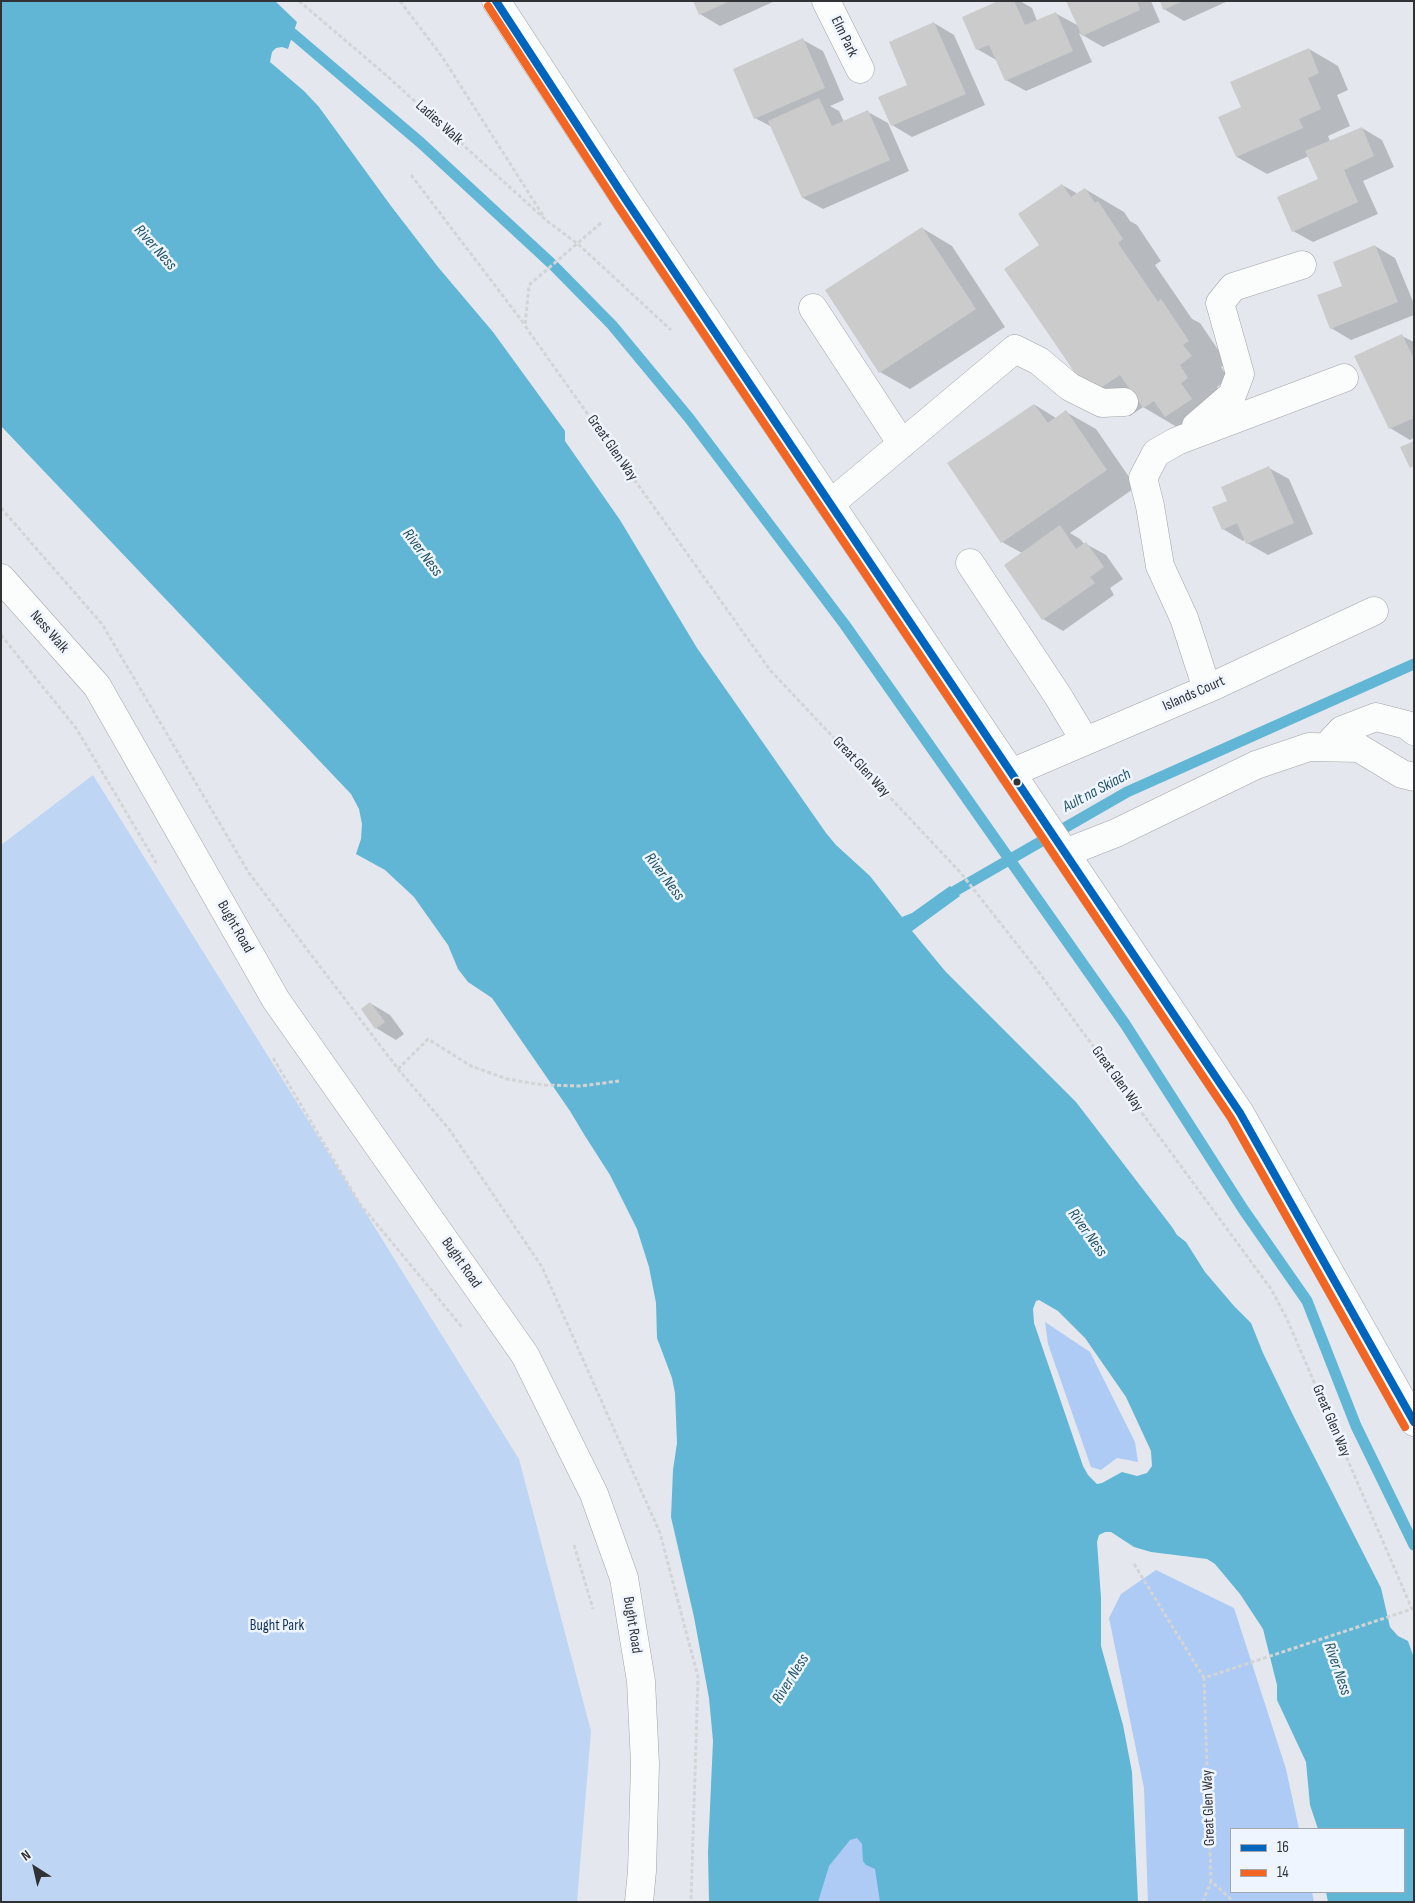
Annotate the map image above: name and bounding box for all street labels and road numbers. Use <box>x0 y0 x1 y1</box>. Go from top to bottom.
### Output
street label: Elm Park <box>827 14 861 60</box>
street label: Ladies Walk <box>411 97 467 149</box>
street label: Great Glen Way <box>583 412 641 484</box>
street label: Ness Walk <box>26 607 72 657</box>
street label: Islands Court <box>1160 672 1228 716</box>
street label: Great Glen Way <box>828 733 894 801</box>
street label: Bught Road <box>213 898 257 956</box>
street label: Great Glen Way <box>1087 1043 1147 1115</box>
street label: Bught Road <box>437 1234 485 1292</box>
street label: Great Glen Way <box>1308 1382 1354 1460</box>
street label: Bught Road <box>619 1595 645 1655</box>
street label: Great Glen Way <box>1199 1770 1219 1846</box>

